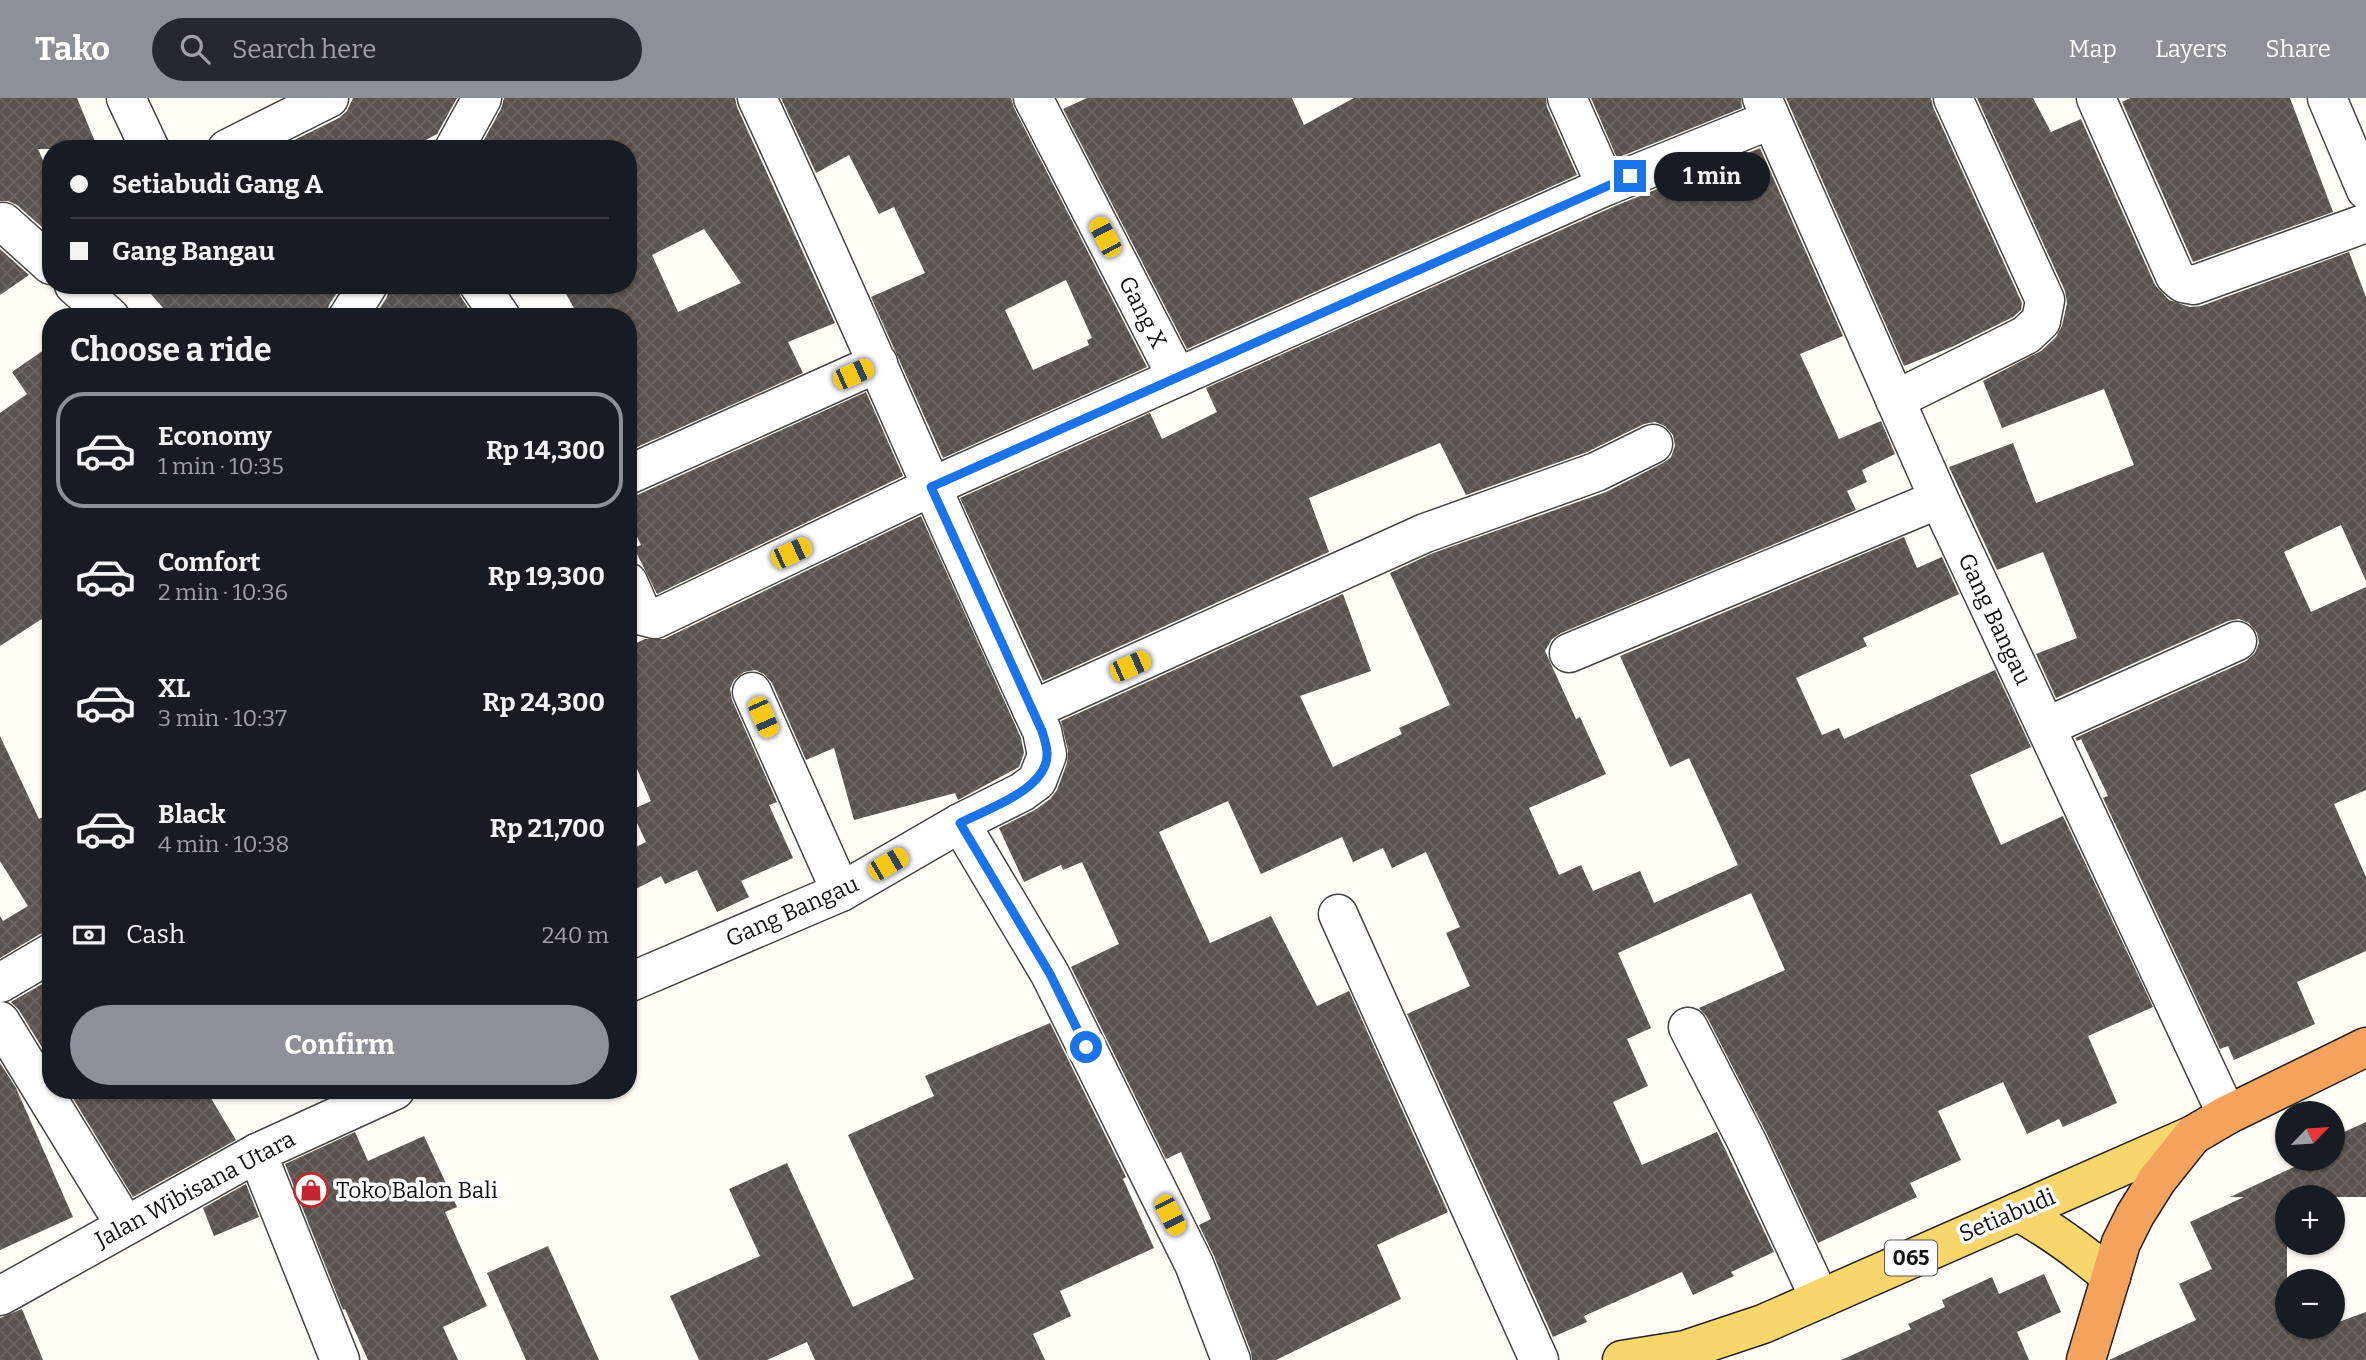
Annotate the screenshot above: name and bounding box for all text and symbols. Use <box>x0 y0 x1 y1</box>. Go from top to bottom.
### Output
search box <box>152 18 642 81</box>
text: Tako <box>35 29 110 69</box>
icon: search <box>176 30 214 68</box>
text: Search here <box>232 34 376 65</box>
text: Map <box>2069 35 2117 63</box>
text: Layers <box>2155 35 2227 63</box>
text: Share <box>2265 35 2331 63</box>
callout: 1 min <box>1654 152 1770 200</box>
route end <box>1614 160 1646 192</box>
text: 1 min <box>1683 162 1741 190</box>
text: Setiabudi Gang A <box>112 169 323 200</box>
car <box>1086 214 1125 260</box>
text: Gang Bangau <box>112 236 275 267</box>
street label: Gang X <box>1113 271 1173 353</box>
text: Choose a ride <box>70 331 271 369</box>
car <box>830 356 877 392</box>
icon: car <box>74 419 137 482</box>
text: Economy <box>158 421 272 452</box>
text: Rp 14,300 <box>486 435 605 466</box>
text: 1 min · 10:35 <box>158 452 284 480</box>
car <box>768 535 815 571</box>
icon: car <box>74 545 137 608</box>
text: Comfort <box>158 547 261 578</box>
street label: Gang Bangau <box>1952 549 2038 689</box>
text: Rp 19,300 <box>488 561 605 592</box>
text: 2 min · 10:36 <box>158 578 288 606</box>
car <box>1107 648 1154 684</box>
icon: car <box>74 671 137 734</box>
text: XL <box>158 673 190 704</box>
text: Rp 24,300 <box>483 687 605 718</box>
car <box>745 694 782 740</box>
text: 3 min · 10:37 <box>158 704 287 732</box>
icon: car <box>74 797 137 860</box>
text: Black <box>158 799 226 830</box>
text: Rp 21,700 <box>490 813 605 844</box>
text: 4 min · 10:38 <box>158 830 289 858</box>
car <box>865 844 912 884</box>
street label: Gang Bangau <box>721 869 863 953</box>
icon: cash <box>70 916 108 954</box>
text: Cash <box>126 919 185 950</box>
text: 240 m <box>542 921 609 949</box>
button: Confirm <box>70 1005 609 1085</box>
route start <box>1070 1031 1102 1063</box>
north arrow <box>2275 1101 2345 1171</box>
map controls <box>2275 1101 2345 1339</box>
street label: Jalan Wibisana Utara <box>89 1124 300 1254</box>
shop icon: Toko Balon Bali <box>292 1171 330 1209</box>
place label: Toko Balon Bali <box>336 1176 498 1204</box>
street label: Setiabudi <box>1955 1182 2059 1248</box>
button: + <box>2275 1185 2345 1255</box>
car <box>1152 1192 1189 1238</box>
road number: 065 <box>1885 1240 1937 1276</box>
button: − <box>2275 1269 2345 1339</box>

